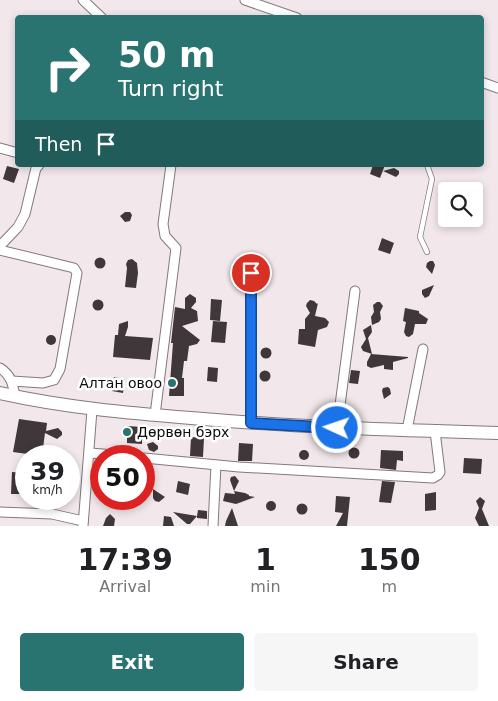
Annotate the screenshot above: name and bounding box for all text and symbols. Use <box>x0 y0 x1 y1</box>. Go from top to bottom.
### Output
icon: right <box>35 35 100 100</box>
text: 50 m <box>118 35 215 75</box>
text: Turn right <box>118 76 223 101</box>
icon: arrive <box>92 130 120 158</box>
text: Then <box>35 133 82 155</box>
map controls <box>438 182 483 227</box>
button: search <box>438 182 483 227</box>
pin <box>230 252 272 294</box>
icon: arrive <box>237 259 265 287</box>
place label: Алтан овоо <box>79 375 162 391</box>
marker: Алтан овоо <box>166 377 178 389</box>
position arrow <box>310 401 362 453</box>
place label: Дөрвөн бэрх <box>137 424 229 440</box>
marker: Дөрвөн бэрх <box>121 426 133 438</box>
speed limit sign: 50 <box>90 445 155 510</box>
text: 39 <box>30 457 65 486</box>
text: km/h <box>32 483 63 497</box>
text: 17:39 <box>77 542 173 577</box>
text: 1 <box>255 542 276 577</box>
text: 150 <box>358 542 421 577</box>
text: Arrival <box>99 577 151 596</box>
text: min <box>250 577 281 596</box>
text: m <box>381 577 397 596</box>
button: Exit <box>20 633 244 691</box>
button: Share <box>254 633 478 691</box>

